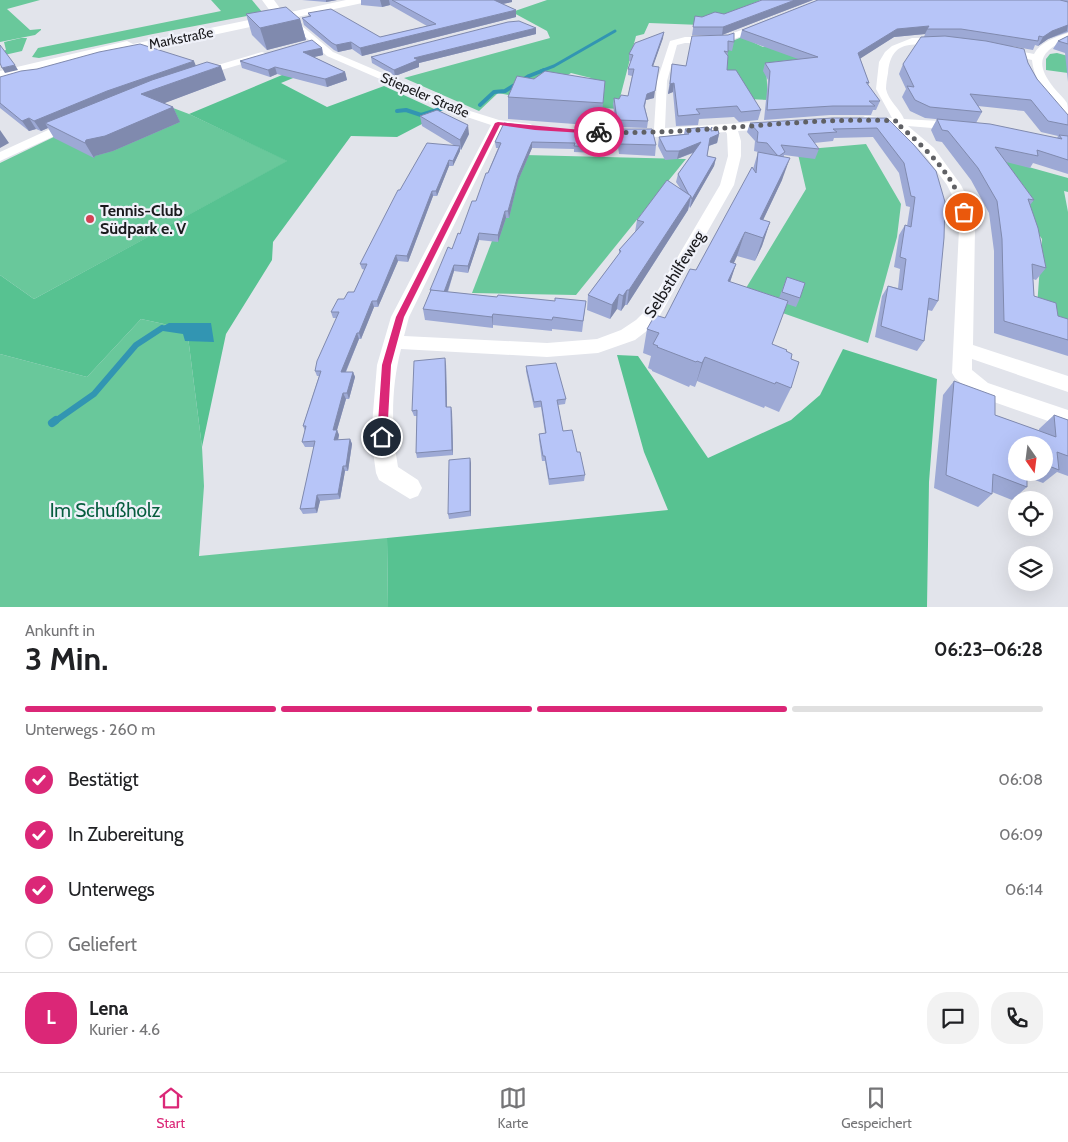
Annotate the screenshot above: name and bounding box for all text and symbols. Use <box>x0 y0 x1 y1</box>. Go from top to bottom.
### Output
street label: Markstraße <box>147 23 215 53</box>
street label: Stiepeler Straße <box>378 68 472 122</box>
courier <box>574 107 624 157</box>
icon: bike <box>585 118 613 146</box>
pin <box>943 191 985 233</box>
icon: bag <box>950 198 978 226</box>
place label: Tennis-Club Südpark e. V <box>100 201 186 238</box>
marker: Tennis-Club Südpark e. V <box>84 213 96 225</box>
street label: Selbsthilfeweg <box>640 226 709 321</box>
pin <box>361 416 403 458</box>
icon: home <box>368 423 396 451</box>
north arrow <box>1008 436 1052 481</box>
map controls <box>1008 436 1053 591</box>
button: locate <box>1008 491 1053 536</box>
park label: Im Schußholz <box>50 499 160 522</box>
button: layers <box>1008 546 1053 591</box>
text: Ankunft in <box>25 621 95 640</box>
text: 06:23–06:28 <box>934 638 1043 661</box>
text: 3 Min. <box>25 639 108 678</box>
text: Unterwegs · 260 m <box>25 720 155 739</box>
icon: check <box>25 766 53 794</box>
text: Bestätigt <box>68 768 139 791</box>
text: 06:08 <box>999 770 1043 789</box>
icon: check <box>25 821 53 849</box>
text: In Zubereitung <box>68 823 184 846</box>
text: 06:09 <box>999 825 1043 844</box>
icon: check <box>25 876 53 904</box>
text: Unterwegs <box>68 878 155 901</box>
text: 06:14 <box>1005 880 1043 899</box>
text: Geliefert <box>68 933 137 956</box>
button: chat <box>927 992 979 1044</box>
button: phone <box>991 992 1043 1044</box>
text: Lena <box>89 997 128 1020</box>
text: L <box>46 1006 56 1029</box>
text: Kurier · 4.6 <box>89 1020 160 1039</box>
tab: Start <box>156 1084 185 1132</box>
tab: Karte <box>498 1084 528 1132</box>
tab: Gespeichert <box>841 1084 912 1132</box>

